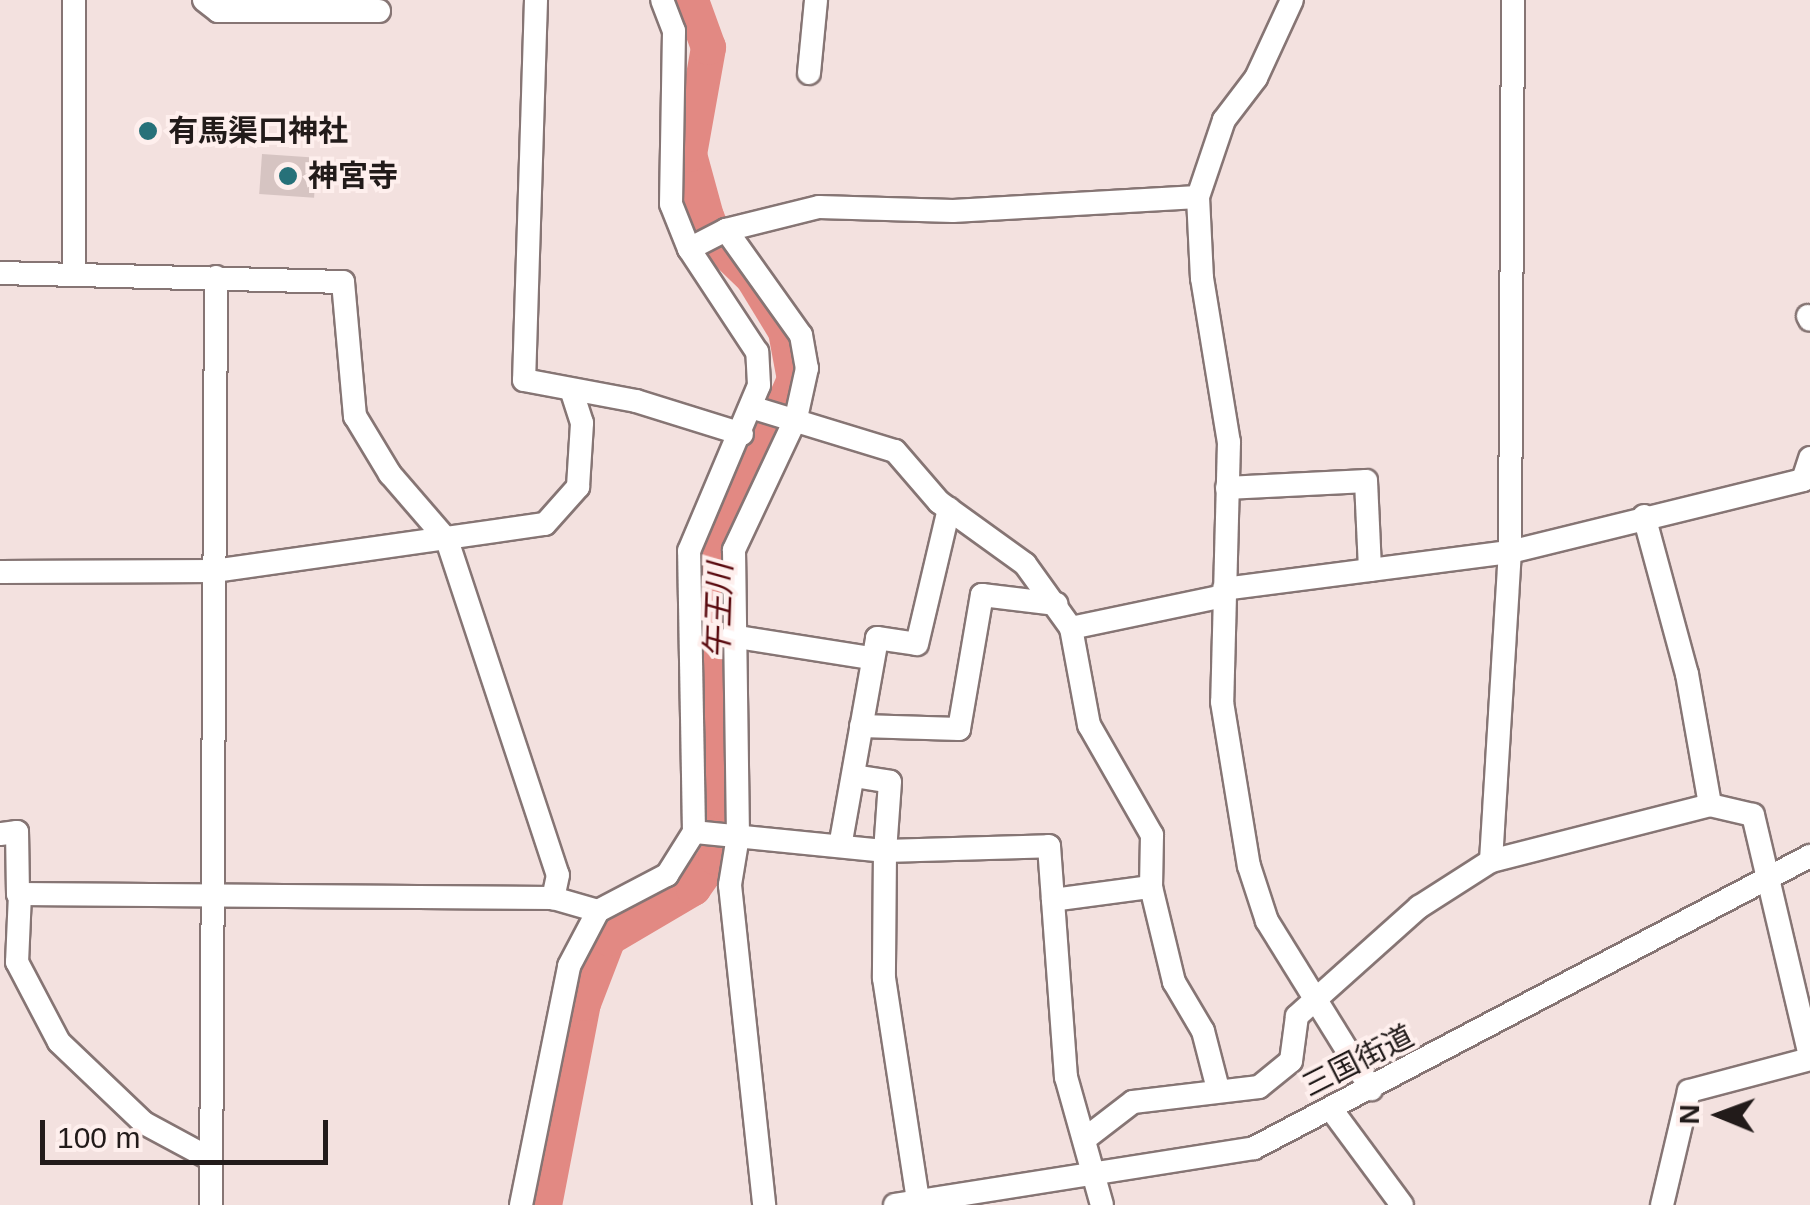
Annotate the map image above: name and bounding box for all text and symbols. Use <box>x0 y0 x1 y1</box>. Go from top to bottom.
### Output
place label: 有馬渠口神社 <box>168 113 348 149</box>
marker: 有馬渠口神社 <box>137 120 159 142</box>
place label: 神宮寺 <box>308 158 398 194</box>
marker: 神宮寺 <box>277 165 299 187</box>
water label: 午王川 <box>698 562 740 660</box>
street label: 三国街道 <box>1296 1018 1420 1104</box>
north arrow <box>1670 1065 1770 1165</box>
scale bar <box>45 1100 332 1162</box>
text: N <box>1674 1104 1705 1125</box>
text: 100 m <box>57 1121 140 1154</box>

